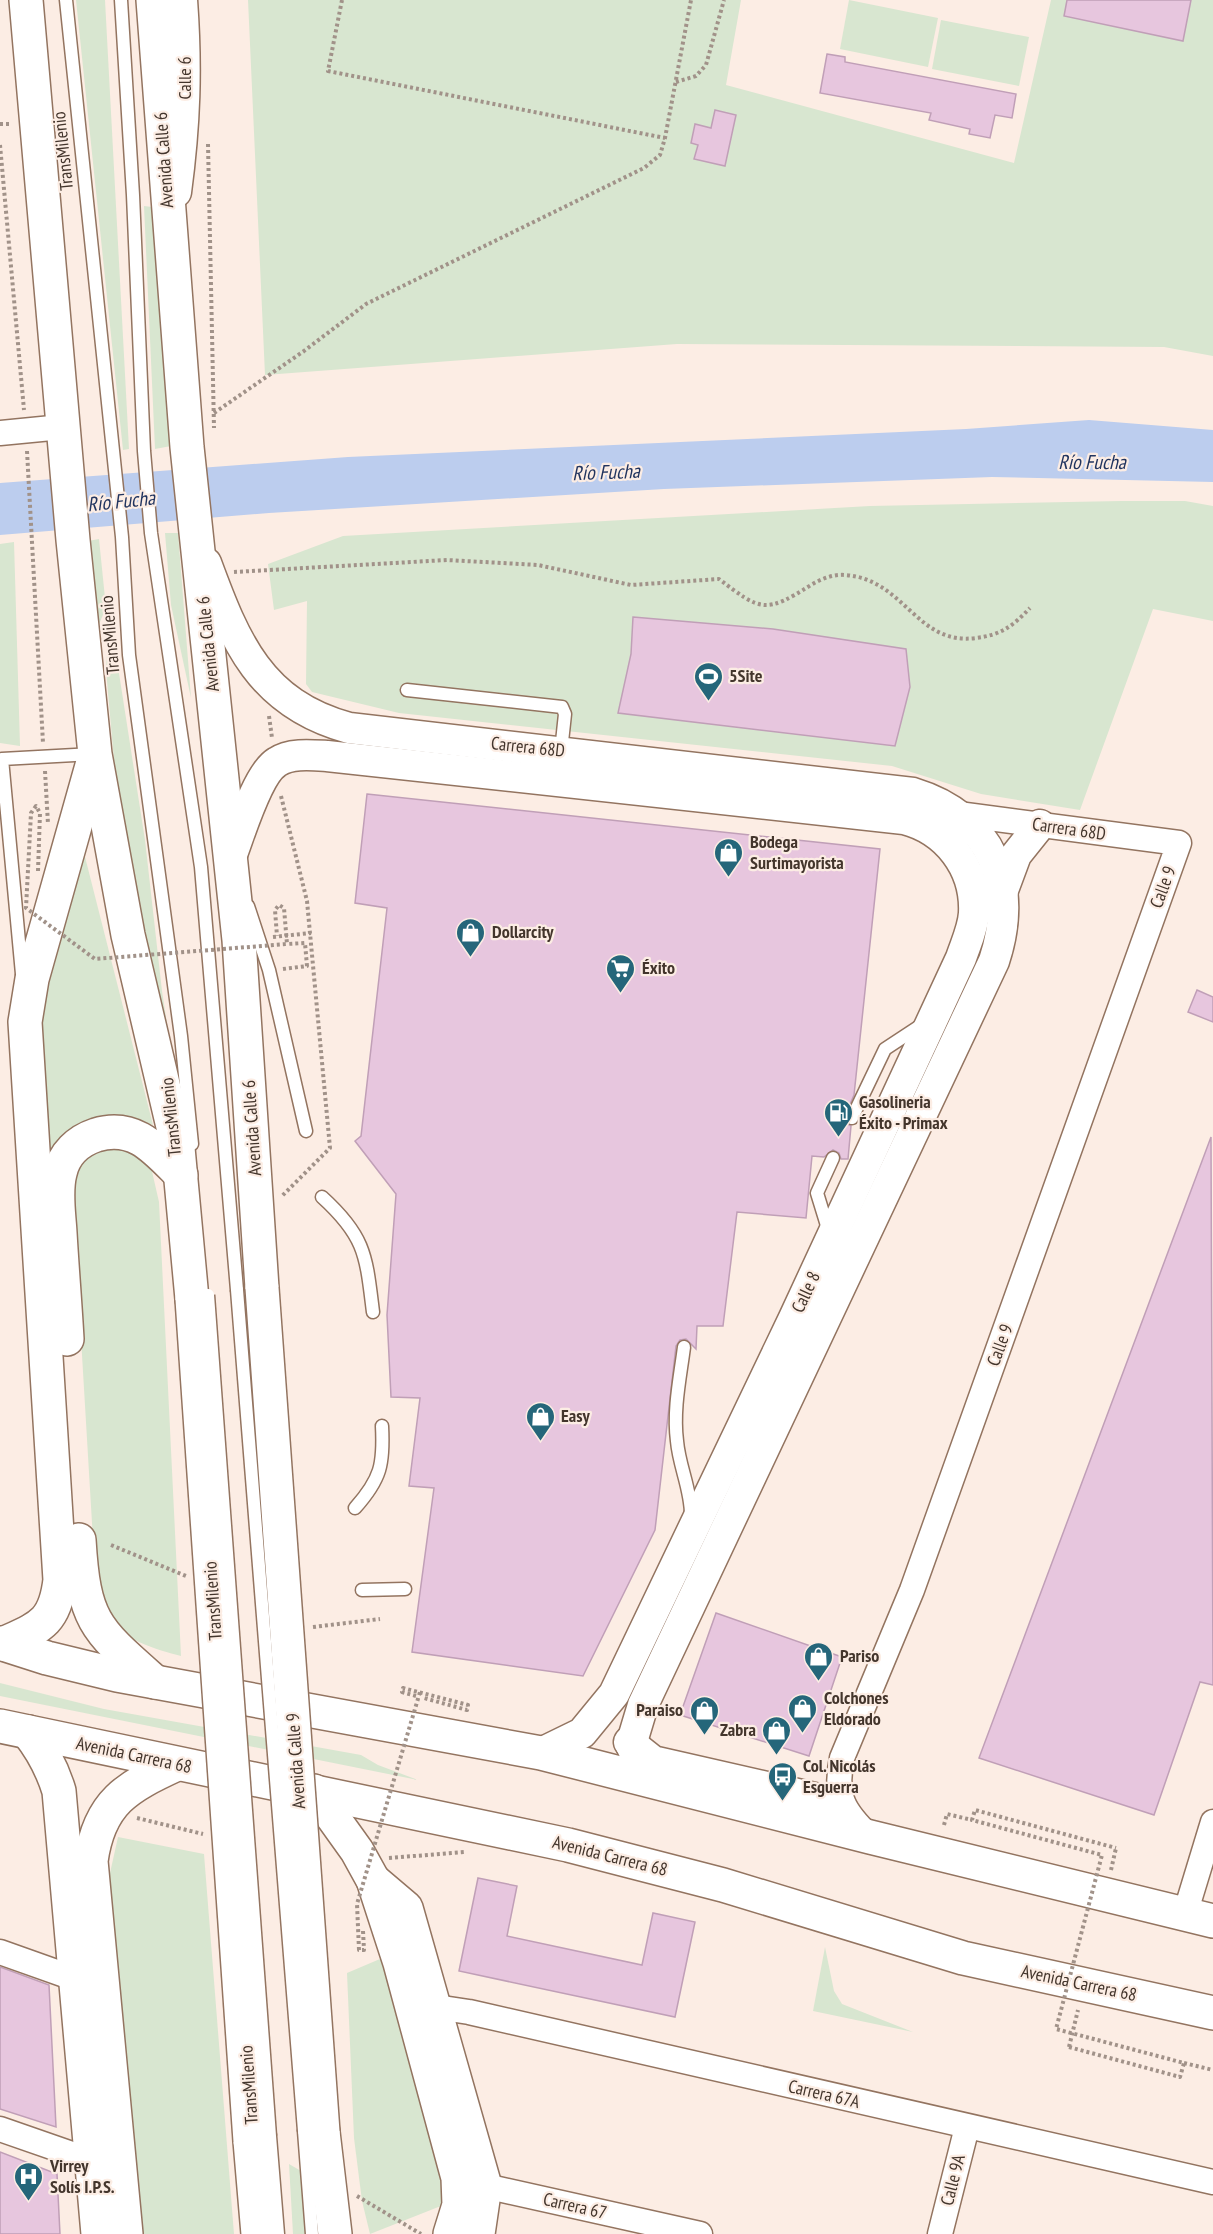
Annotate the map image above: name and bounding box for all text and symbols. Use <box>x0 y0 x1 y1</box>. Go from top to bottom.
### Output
street label: Calle 6 <box>173 57 196 99</box>
street label: TransMilenio <box>47 110 78 192</box>
street label: Avenida Calle 6 <box>149 111 178 209</box>
water label: Río Fucha <box>1058 449 1127 475</box>
water label: Río Fucha <box>572 458 641 486</box>
water label: Río Fucha <box>86 484 157 517</box>
street label: TransMilenio <box>95 594 124 676</box>
street label: Avenida Calle 6 <box>191 595 224 693</box>
sports icon: 5Site <box>692 660 724 702</box>
place label: 5Site <box>729 664 763 687</box>
street label: Carrera 68D <box>490 731 566 762</box>
street label: Carrera 68D <box>1031 812 1107 845</box>
place label: Bodega Surtimayorista <box>750 830 844 874</box>
shop icon: Bodega Surtimayorista <box>713 836 745 878</box>
street label: Calle 9 <box>1144 863 1181 911</box>
shop icon: Dollarcity <box>455 916 487 958</box>
place label: Dollarcity <box>492 920 554 943</box>
supermarket icon: Éxito <box>605 952 637 994</box>
place label: Éxito <box>642 956 675 979</box>
street label: TransMilenio <box>155 1076 186 1158</box>
street label: Avenida Calle 6 <box>237 1079 266 1177</box>
place label: Gasolineria Éxito - Primax <box>859 1090 948 1134</box>
fuel station icon: Gasolineria Éxito - Primax <box>822 1096 854 1138</box>
street label: Calle 8 <box>786 1267 825 1316</box>
street label: Calle 9 <box>981 1321 1018 1369</box>
shop icon: Easy <box>524 1400 556 1442</box>
place label: Easy <box>561 1404 590 1427</box>
street label: TransMilenio <box>198 1560 227 1641</box>
shop icon: Pariso <box>803 1640 835 1682</box>
place label: Pariso <box>840 1644 879 1667</box>
place label: Colchones Eldorado <box>824 1686 889 1730</box>
shop icon: Colchones Eldorado <box>787 1692 819 1734</box>
shop icon: Paraiso <box>688 1694 720 1736</box>
place label: Paraiso <box>636 1698 683 1721</box>
street label: Avenida Calle 9 <box>281 1712 310 1810</box>
shop icon: Zabra <box>761 1714 793 1756</box>
place label: Zabra <box>720 1718 756 1741</box>
street label: Avenida Carrera 68 <box>74 1731 194 1778</box>
place label: Col. Nicolás Esguerra <box>803 1754 875 1798</box>
bus stop icon: Col. Nicolás Esguerra <box>766 1760 798 1802</box>
street label: Avenida Carrera 68 <box>550 1830 670 1881</box>
street label: Avenida Carrera 68 <box>1019 1959 1139 2006</box>
street label: TransMilenio <box>234 2044 263 2125</box>
street label: Carrera 67A <box>786 2074 863 2113</box>
street label: Calle 9A <box>935 2152 970 2208</box>
place label: Virrey Solís I.P.S. <box>49 2154 115 2198</box>
hospital icon: Virrey Solís I.P.S. <box>13 2160 45 2202</box>
street label: Carrera 67 <box>541 2187 609 2224</box>

